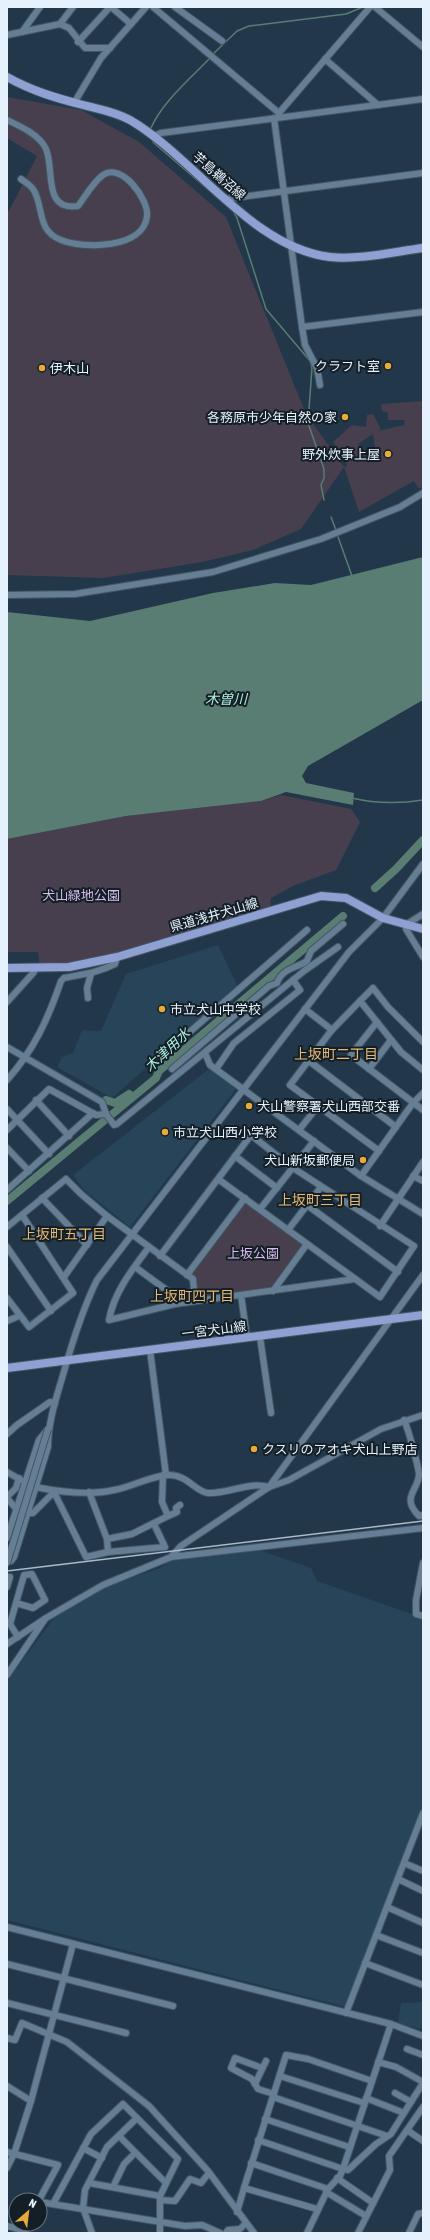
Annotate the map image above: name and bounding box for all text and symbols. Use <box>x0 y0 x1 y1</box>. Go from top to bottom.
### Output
street label: 芋島鵜沼線 <box>190 149 248 203</box>
place label: クラフト室 <box>315 359 380 374</box>
place label: 伊木山 <box>50 361 89 376</box>
marker: クラフト室 <box>383 361 393 371</box>
marker: 伊木山 <box>37 363 47 373</box>
place label: 各務原市少年自然の家 <box>207 410 337 425</box>
marker: 各務原市少年自然の家 <box>340 412 350 422</box>
place label: 野外炊事上屋 <box>302 447 380 462</box>
marker: 野外炊事上屋 <box>383 449 393 459</box>
water label: 木曽川 <box>205 691 249 707</box>
park label: 犬山緑地公園 <box>42 888 120 903</box>
street label: 県道浅井犬山線 <box>168 895 260 935</box>
place label: 市立犬山中学校 <box>170 1002 261 1017</box>
marker: 市立犬山中学校 <box>157 1004 167 1014</box>
water label: 木津用水 <box>141 1024 194 1075</box>
district label: 上坂町二丁目 <box>294 1046 378 1062</box>
place label: 犬山警察署犬山西部交番 <box>257 1099 400 1114</box>
marker: 犬山警察署犬山西部交番 <box>244 1101 254 1111</box>
place label: 市立犬山西小学校 <box>173 1125 277 1140</box>
marker: 市立犬山西小学校 <box>160 1127 170 1137</box>
place label: 犬山新坂郵便局 <box>264 1153 355 1168</box>
marker: 犬山新坂郵便局 <box>358 1155 368 1165</box>
district label: 上坂町三丁目 <box>278 1192 362 1208</box>
district label: 上坂町五丁目 <box>22 1226 106 1242</box>
park label: 上坂公園 <box>227 1246 279 1261</box>
district label: 上坂町四丁目 <box>150 1288 234 1304</box>
street label: 一宮犬山線 <box>181 1319 247 1341</box>
place label: クスリのアオキ犬山上野店 <box>262 1442 418 1457</box>
marker: クスリのアオキ犬山上野店 <box>249 1444 259 1454</box>
north arrow <box>8 2192 48 2232</box>
text: N <box>27 2196 38 2210</box>

